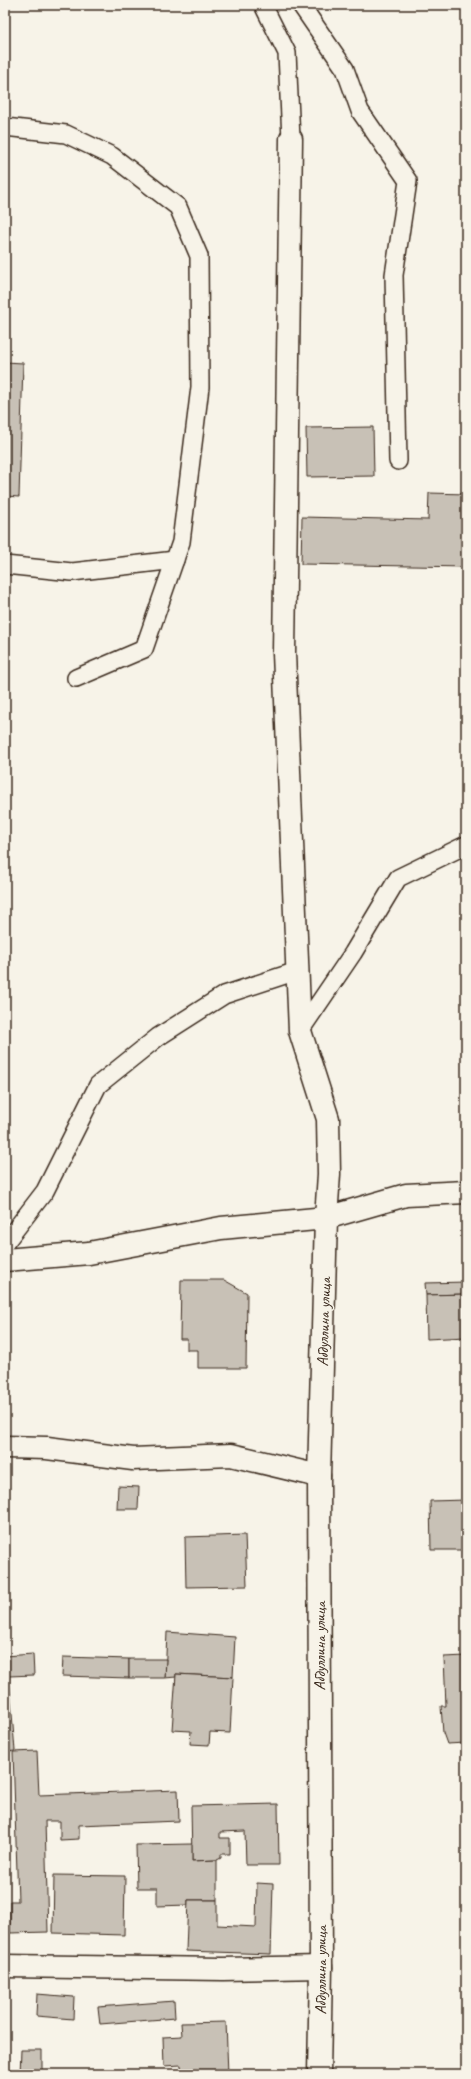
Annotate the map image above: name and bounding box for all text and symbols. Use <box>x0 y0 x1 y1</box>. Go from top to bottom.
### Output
street label: Абдуллина улица <box>312 1276 336 1367</box>
street label: Абдуллина улица <box>310 1600 330 1690</box>
street label: Абдуллина улица <box>311 1924 331 2014</box>

